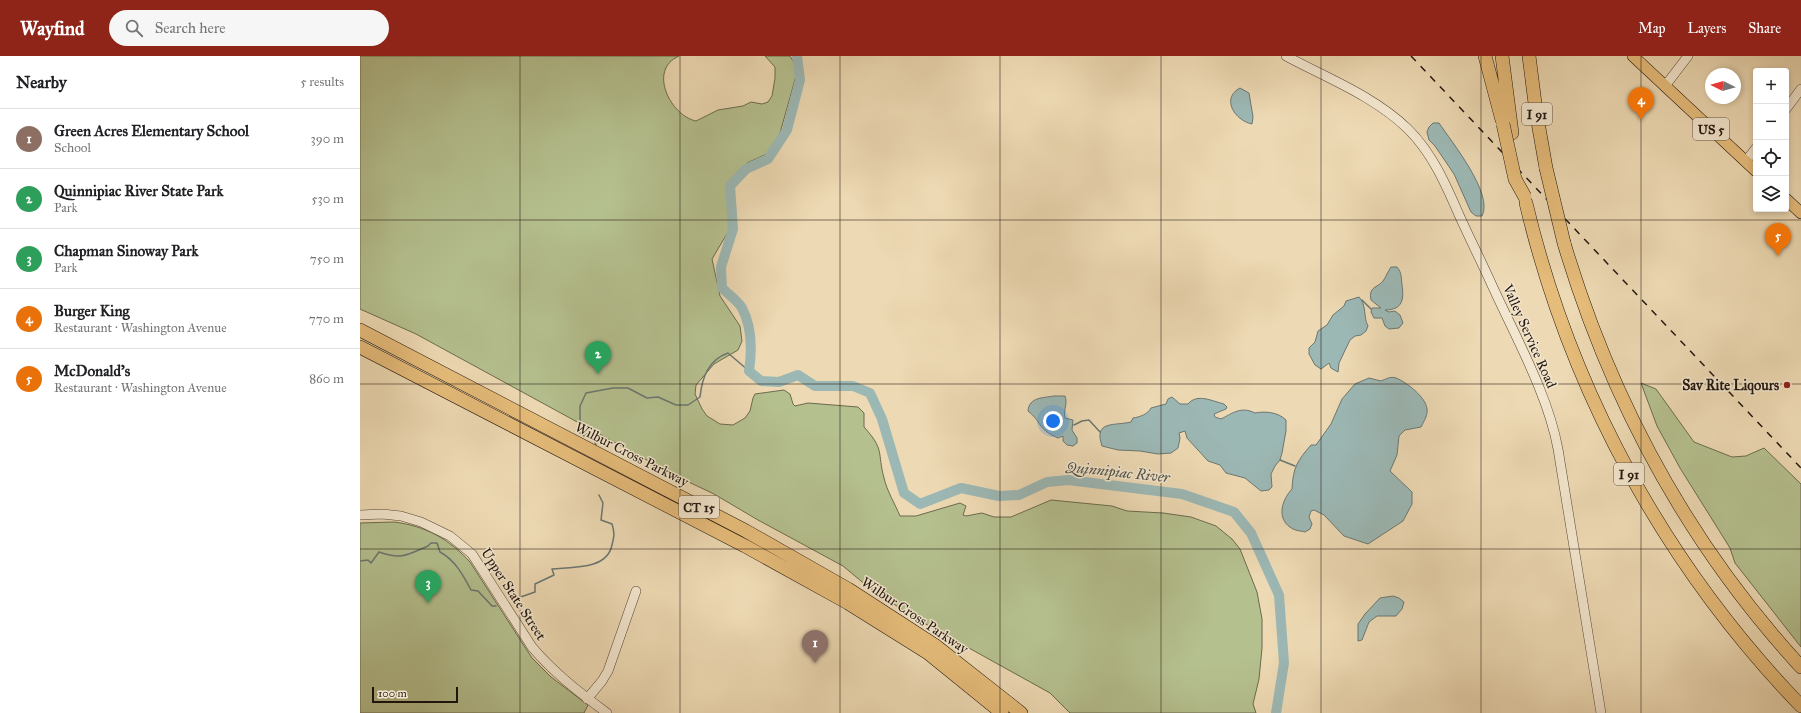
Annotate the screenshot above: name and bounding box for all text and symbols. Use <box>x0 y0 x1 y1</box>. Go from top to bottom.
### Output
search box <box>109 10 389 46</box>
text: Wayfind <box>20 17 85 40</box>
icon: search <box>123 17 145 39</box>
text: Search here <box>155 19 226 37</box>
text: Map <box>1638 20 1666 37</box>
text: Layers <box>1688 20 1726 37</box>
text: Share <box>1748 20 1781 37</box>
north arrow <box>1705 68 1741 104</box>
map controls <box>1753 68 1789 212</box>
button: + <box>1753 68 1789 104</box>
text: Nearby <box>16 72 67 93</box>
text: 5 results <box>300 74 344 90</box>
pin: 4 <box>1628 87 1654 120</box>
road number: I 91 <box>1522 103 1552 125</box>
button: − <box>1753 104 1789 140</box>
road number: US 5 <box>1693 118 1729 140</box>
text: Green Acres Elementary School <box>54 122 249 140</box>
text: 1 <box>26 131 32 147</box>
text: 390 m <box>311 131 344 147</box>
text: School <box>54 140 91 156</box>
button: locate <box>1753 140 1789 176</box>
button: layers <box>1753 176 1789 212</box>
text: Quinnipiac River State Park <box>54 182 223 200</box>
text: 2 <box>26 191 32 207</box>
text: 530 m <box>311 191 344 207</box>
text: Park <box>54 200 78 216</box>
pin: 5 <box>1765 223 1791 256</box>
text: Chapman Sinoway Park <box>54 242 198 260</box>
text: 3 <box>26 251 32 267</box>
text: 750 m <box>310 251 344 267</box>
text: Park <box>54 260 78 276</box>
street label: Valley Service Road <box>1499 281 1560 391</box>
text: Burger King <box>54 302 130 320</box>
text: 4 <box>25 311 33 327</box>
text: 770 m <box>309 311 344 327</box>
text: Restaurant · Washington Avenue <box>54 320 227 336</box>
pin: 2 <box>585 341 611 374</box>
text: McDonald's <box>54 362 130 380</box>
text: 5 <box>26 371 32 387</box>
text: 860 m <box>309 371 344 387</box>
place label: Sav Rite Liqours <box>1682 377 1779 395</box>
text: Restaurant · Washington Avenue <box>54 380 227 396</box>
marker: Sav Rite Liqours <box>1782 380 1792 390</box>
your location <box>1043 411 1063 431</box>
street label: Wilbur Cross Parkway <box>572 418 692 491</box>
water label: Quinnipiac River <box>1064 458 1171 487</box>
road number: I 91 <box>1614 463 1644 485</box>
road number: CT 15 <box>679 496 719 518</box>
street label: Upper State Street <box>477 545 550 644</box>
pin: 3 <box>415 570 441 603</box>
street label: Wilbur Cross Parkway <box>858 573 972 658</box>
pin: 1 <box>802 630 828 663</box>
scale bar <box>372 685 458 704</box>
text: 100 m <box>378 687 407 700</box>

